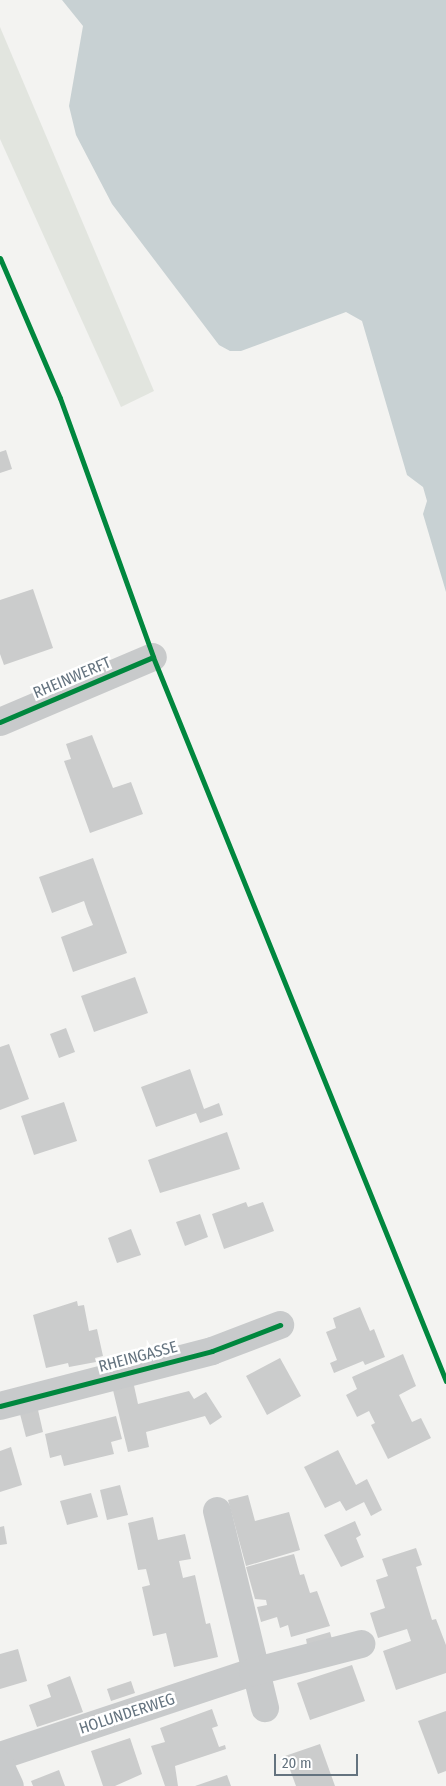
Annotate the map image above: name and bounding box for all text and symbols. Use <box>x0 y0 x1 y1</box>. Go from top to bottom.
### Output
street label: RHEINWERFT <box>30 653 114 703</box>
street label: RHEINGASSE <box>97 1337 179 1377</box>
street label: HOLUNDERWEG <box>77 1689 177 1739</box>
scale bar <box>276 1744 360 1776</box>
text: 20 m <box>282 1754 312 1772</box>

